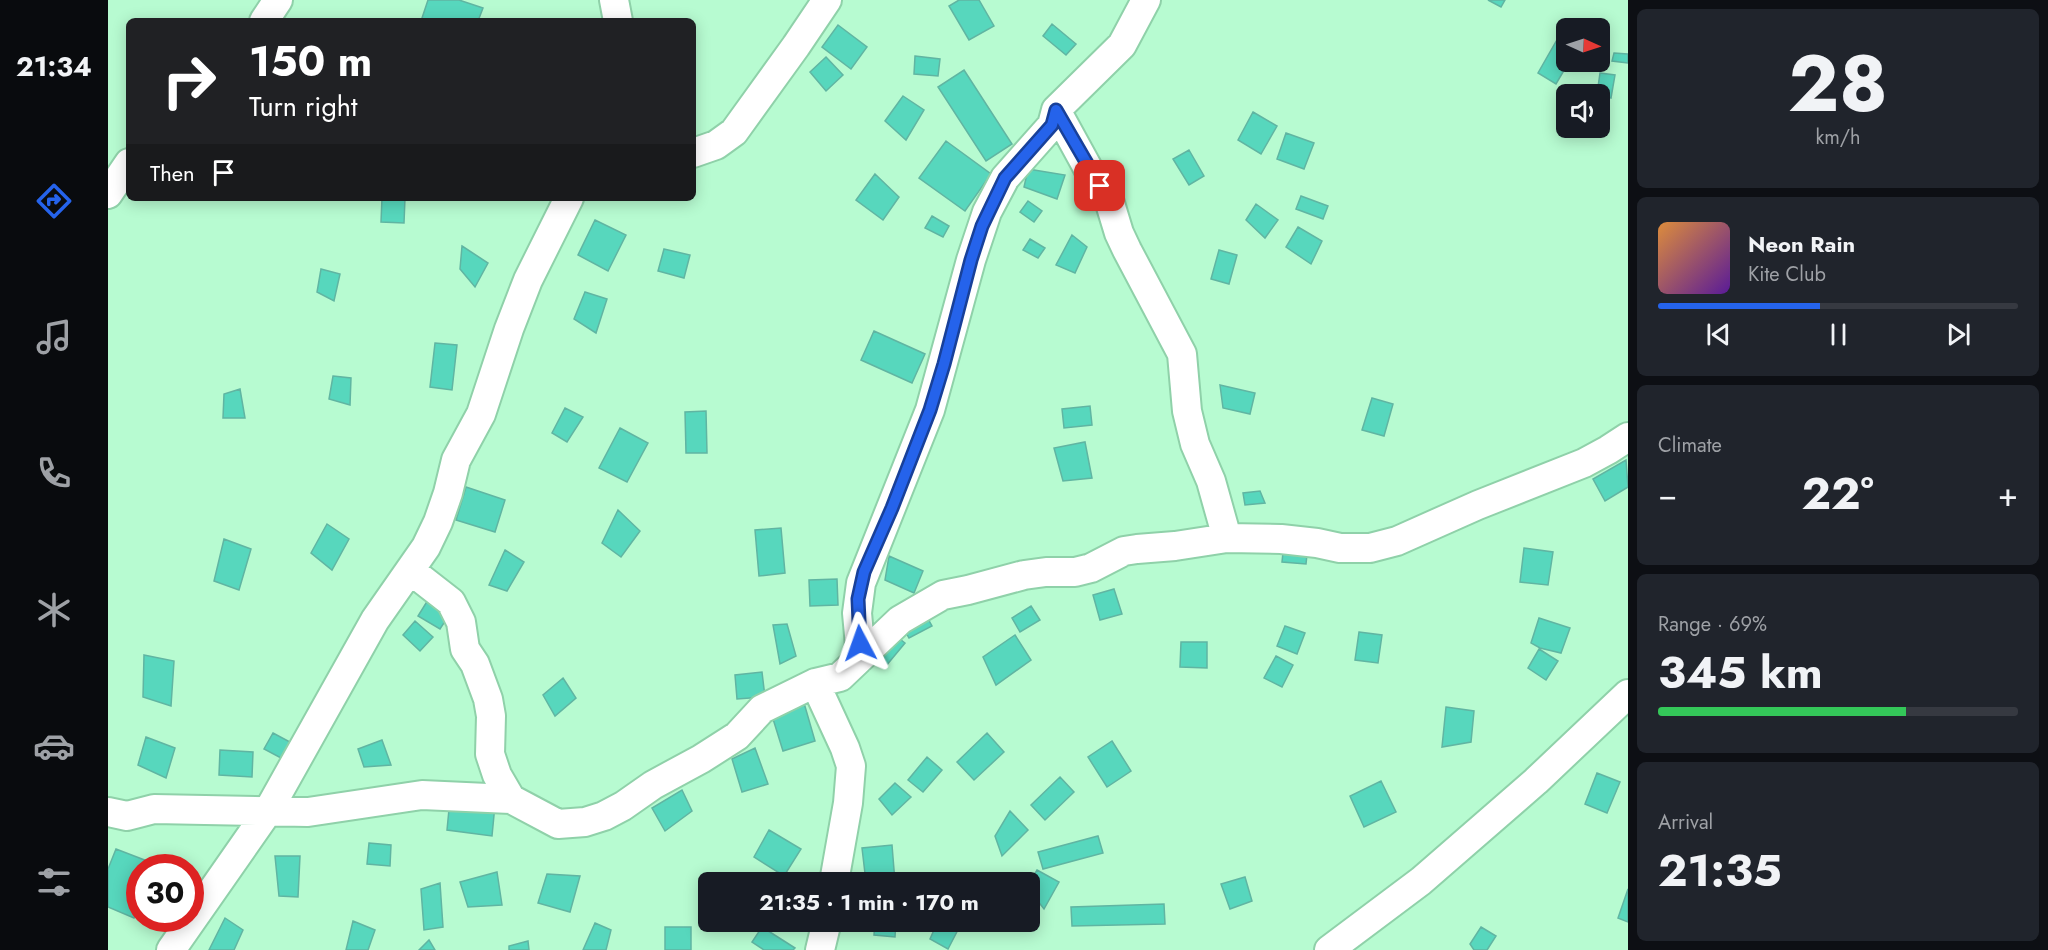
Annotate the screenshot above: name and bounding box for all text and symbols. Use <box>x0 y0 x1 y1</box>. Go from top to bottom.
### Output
north arrow <box>1556 18 1610 72</box>
map controls <box>1556 18 1610 138</box>
text: 28 <box>1788 28 1888 140</box>
text: 150 m <box>249 31 372 92</box>
icon: right <box>150 42 228 120</box>
text: 21:34 <box>16 47 92 86</box>
button: sound <box>1556 84 1610 138</box>
text: Turn right <box>249 87 357 126</box>
text: km/h <box>1815 123 1861 152</box>
icon: arrive <box>207 156 240 189</box>
text: Then <box>150 157 195 189</box>
pin <box>1074 160 1125 211</box>
icon: arrive <box>1083 169 1116 202</box>
icon: directions <box>33 180 75 222</box>
text: Neon Rain <box>1748 228 1855 260</box>
text: Kite Club <box>1748 260 1826 289</box>
icon: music <box>33 316 75 358</box>
icon: previous <box>1702 318 1735 351</box>
icon: pause <box>1822 318 1855 351</box>
icon: next <box>1942 318 1975 351</box>
text: Climate <box>1658 431 1722 460</box>
icon: phone <box>33 452 75 494</box>
text: 22° <box>1801 461 1874 526</box>
text: − <box>1658 471 1677 518</box>
text: + <box>1998 471 2018 518</box>
icon: climate <box>33 589 75 631</box>
text: Range · 69% <box>1658 610 1767 639</box>
position arrow <box>828 611 892 675</box>
text: 345 km <box>1658 640 1823 705</box>
icon: car <box>33 725 75 767</box>
text: Arrival <box>1658 808 1713 837</box>
text: 21:35 <box>1658 838 1782 903</box>
speed limit sign: 30 <box>126 854 204 932</box>
icon: filters <box>33 861 75 903</box>
text: 21:35 · 1 min · 170 m <box>759 886 979 918</box>

